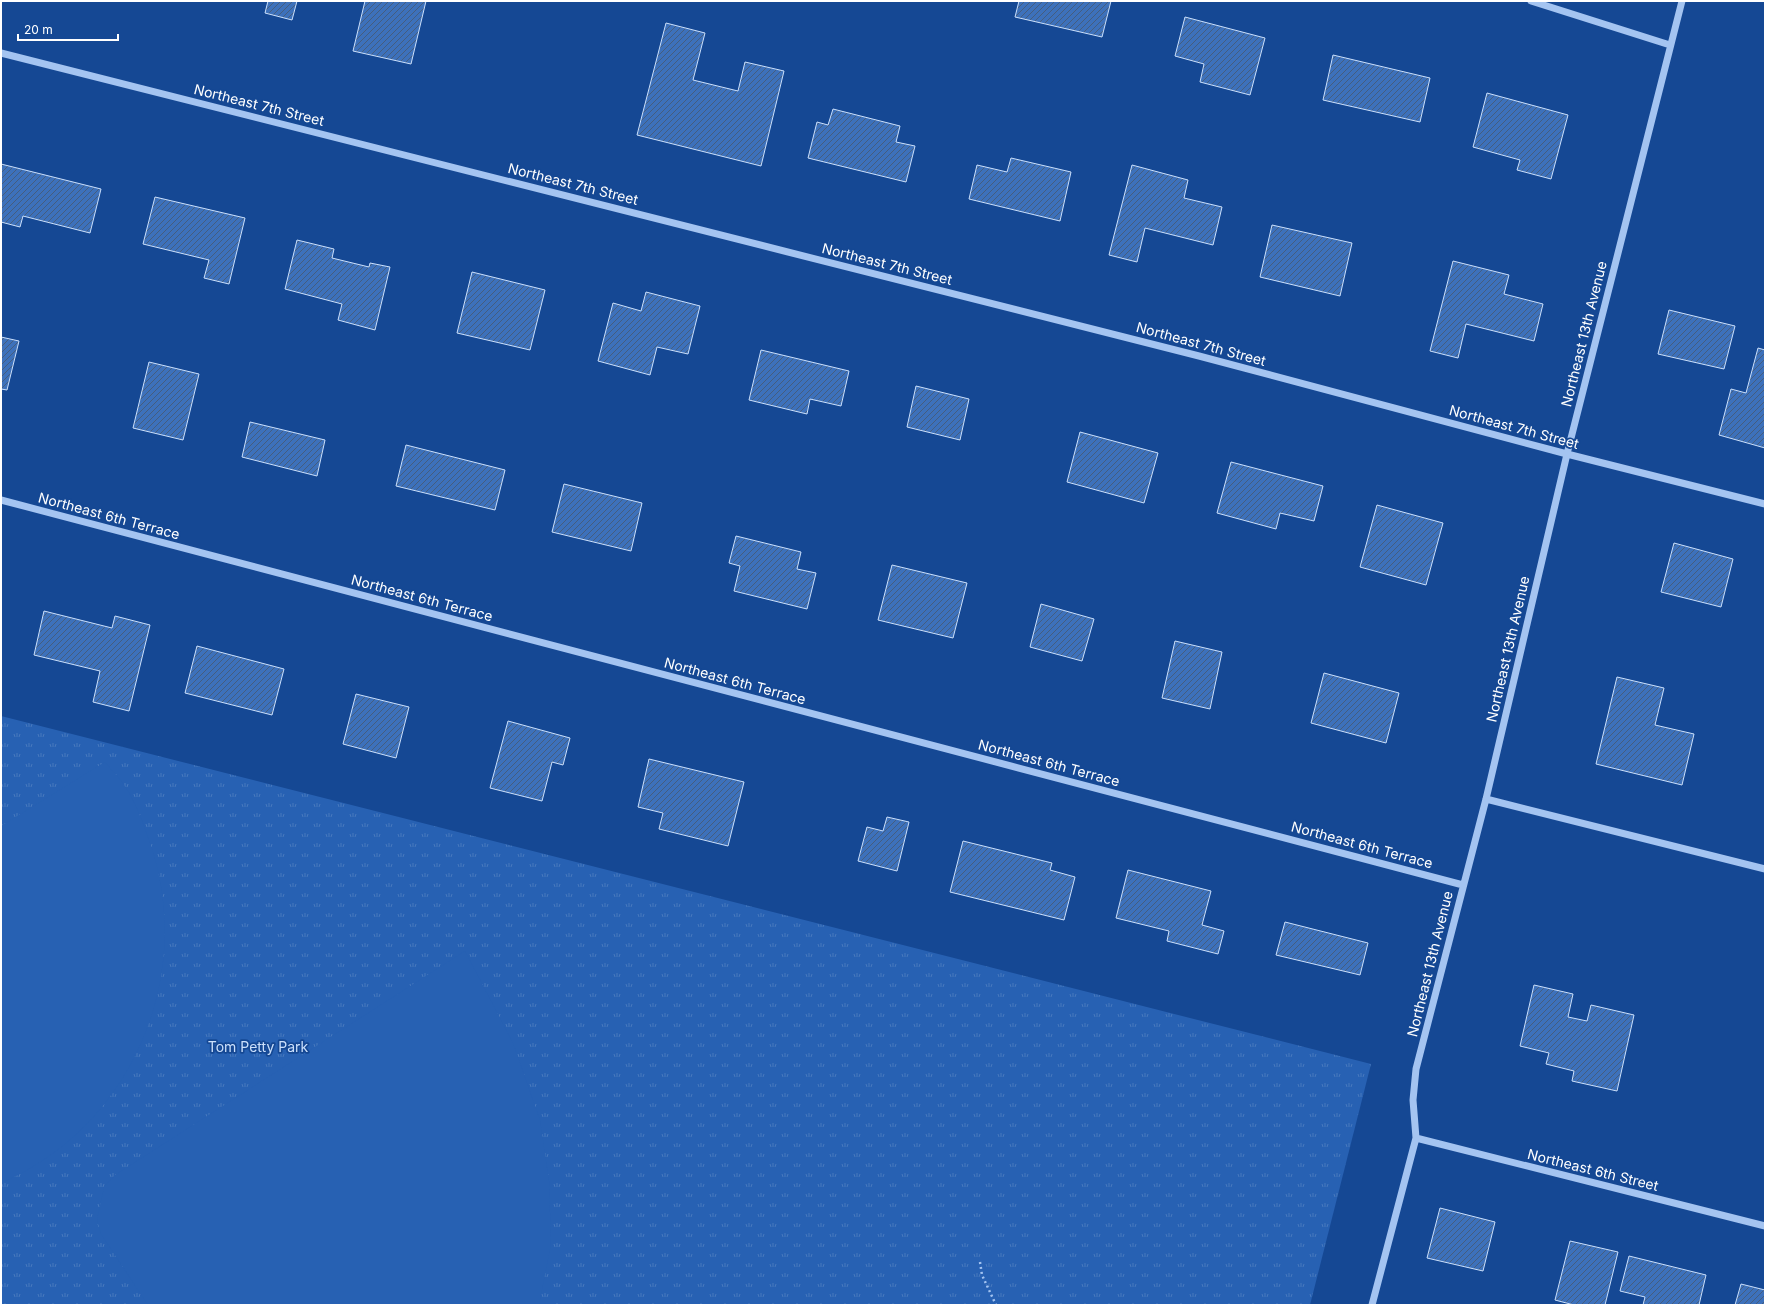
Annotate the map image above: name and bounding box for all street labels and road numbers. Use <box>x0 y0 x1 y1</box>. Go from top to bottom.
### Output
street label: Northeast 7th Street <box>192 80 326 129</box>
street label: Northeast 7th Street <box>506 159 640 208</box>
street label: Northeast 7th Street <box>820 239 954 288</box>
street label: Northeast 13th Avenue <box>1557 259 1610 409</box>
street label: Northeast 7th Street <box>1134 318 1268 369</box>
street label: Northeast 7th Street <box>1447 401 1581 452</box>
street label: Northeast 6th Terrace <box>37 488 182 543</box>
street label: Northeast 6th Terrace <box>350 570 495 625</box>
street label: Northeast 13th Avenue <box>1482 574 1533 724</box>
street label: Northeast 6th Terrace <box>663 653 808 708</box>
street label: Northeast 6th Terrace <box>977 735 1122 790</box>
street label: Northeast 6th Terrace <box>1290 817 1435 872</box>
street label: Northeast 13th Avenue <box>1403 889 1456 1039</box>
street label: Northeast 6th Street <box>1526 1145 1661 1194</box>

